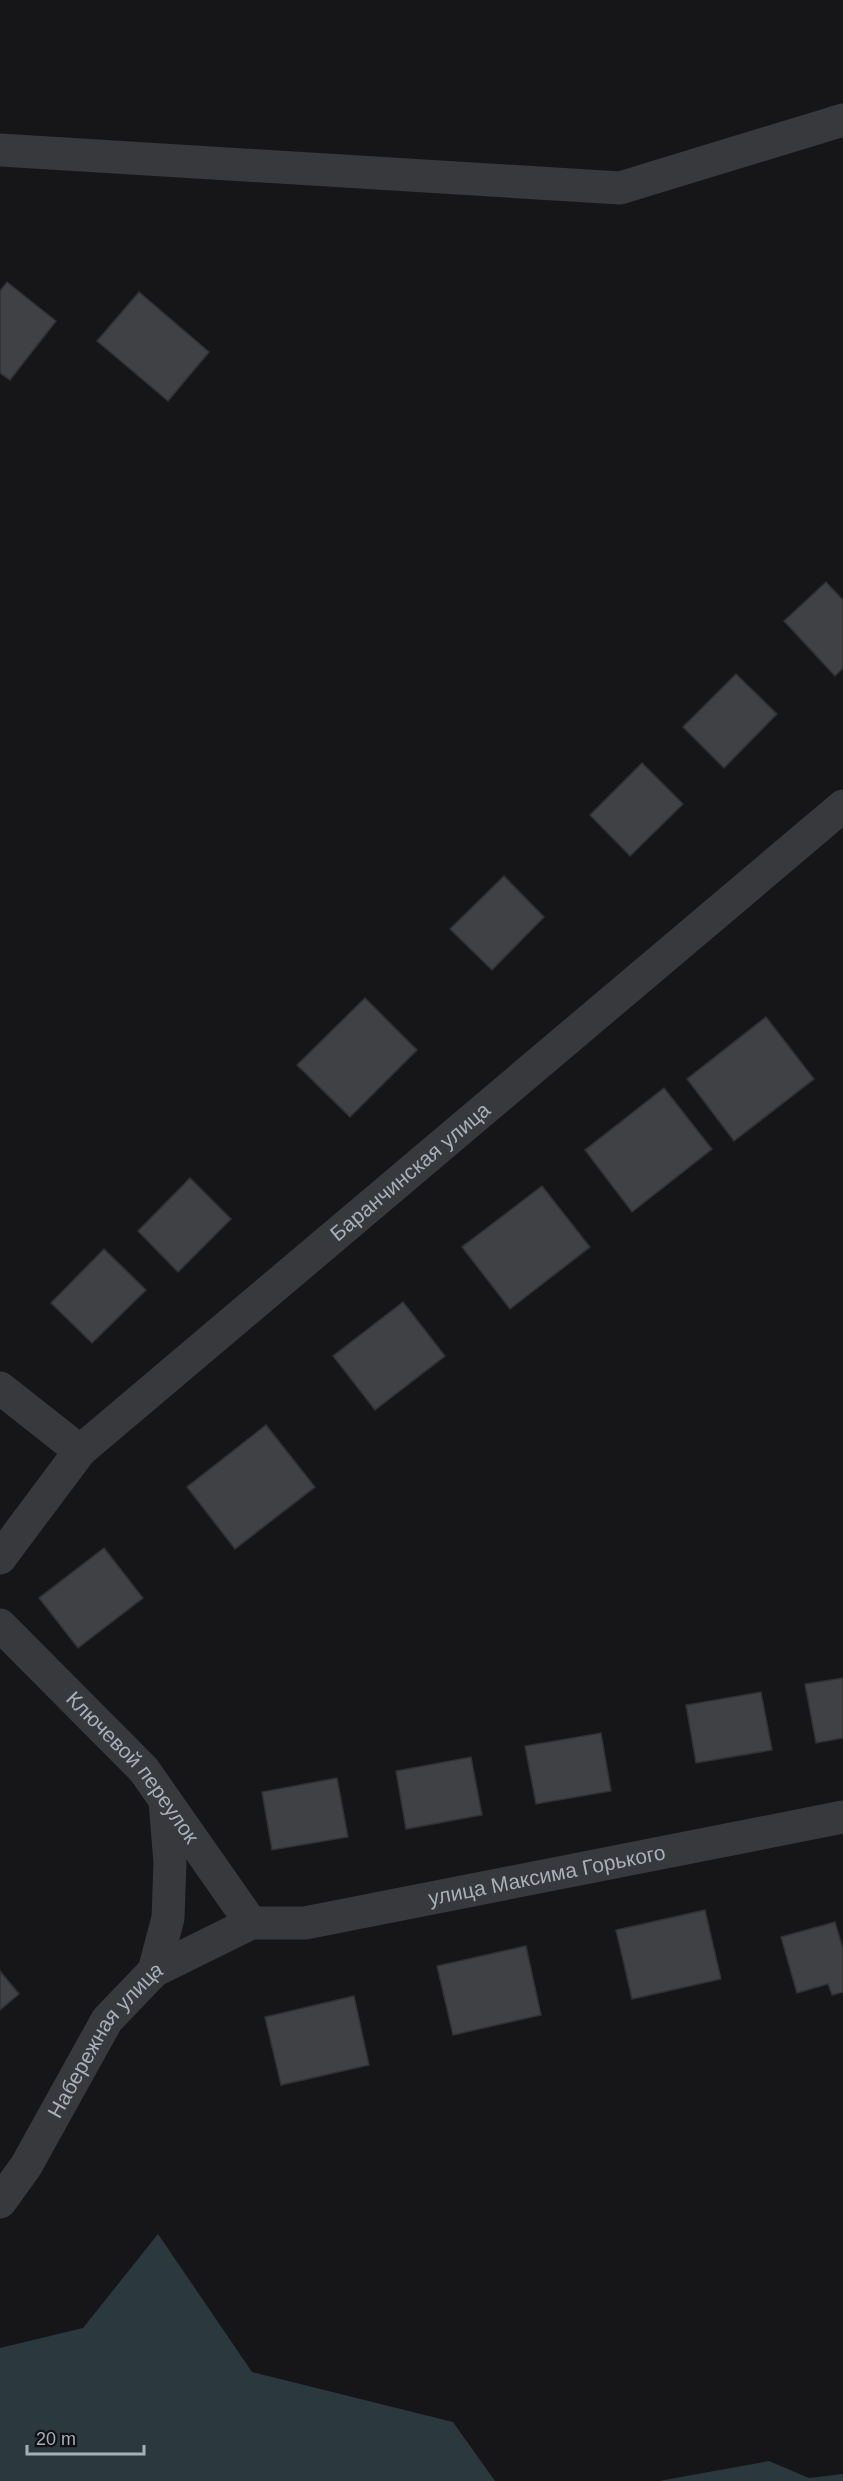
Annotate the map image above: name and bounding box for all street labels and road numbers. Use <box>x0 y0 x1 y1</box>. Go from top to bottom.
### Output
street label: Баранчинская улица <box>326 1097 495 1245</box>
street label: Ключевой переулок <box>62 1687 204 1848</box>
street label: улица Максима Горького <box>426 1840 667 1909</box>
street label: Набережная улица <box>43 1957 166 2122</box>

